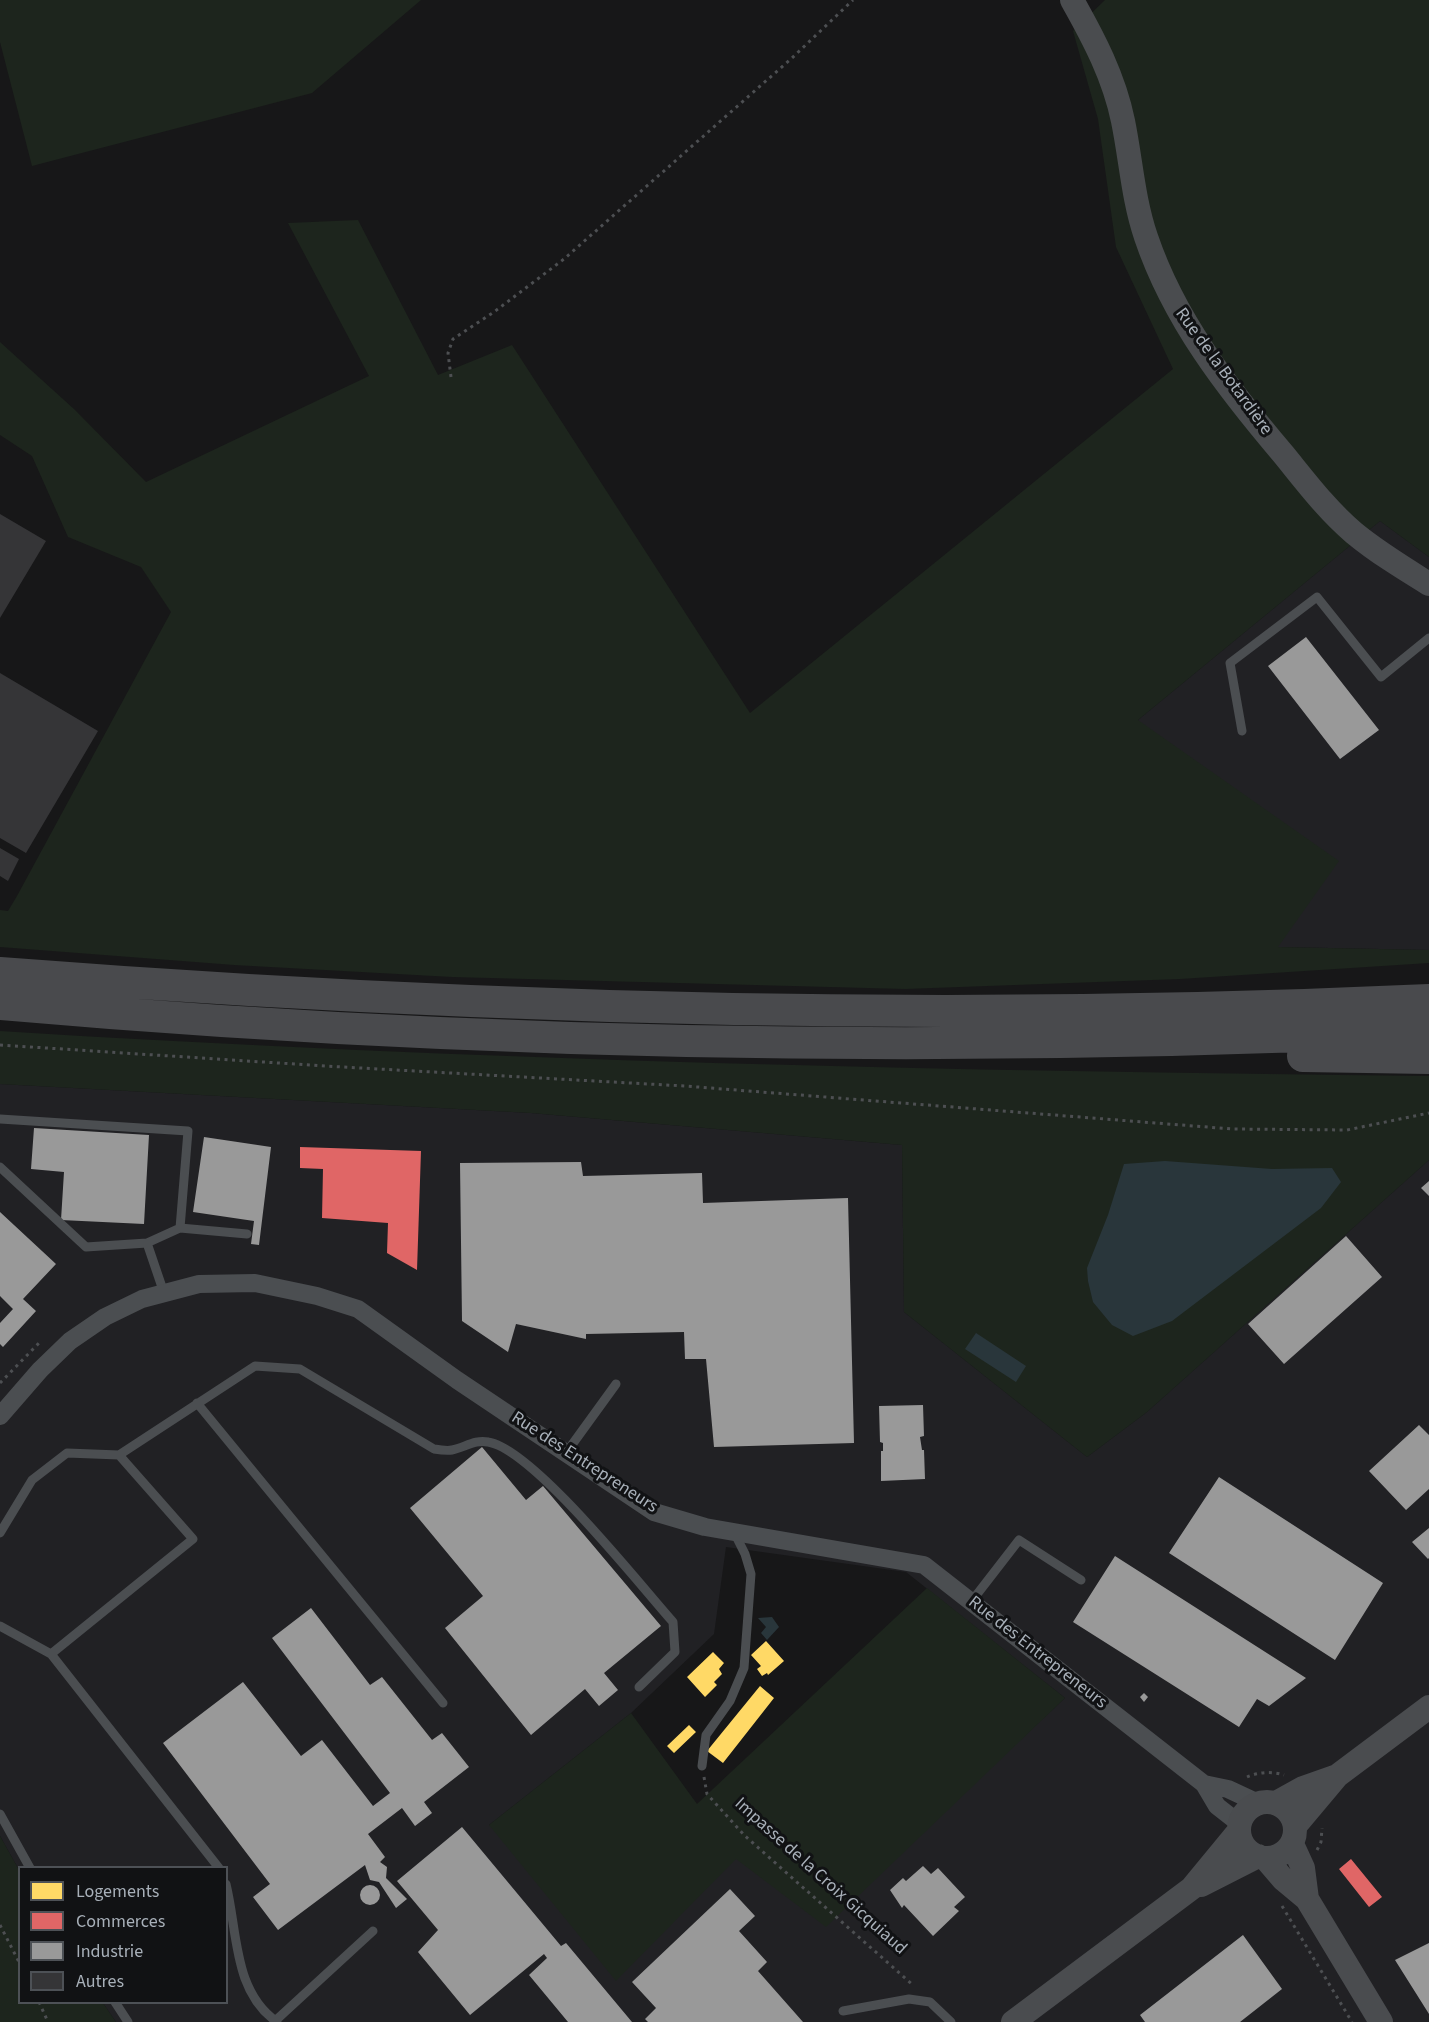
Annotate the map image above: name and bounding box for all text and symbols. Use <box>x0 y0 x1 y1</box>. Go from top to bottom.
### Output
street label: Rue de la Botardière <box>1170 304 1276 440</box>
street label: Rue des Entrepreneurs <box>507 1408 661 1518</box>
street label: Rue des Entrepreneurs <box>963 1592 1111 1714</box>
street label: Impasse de la Croix Gicquiaud <box>729 1794 911 1960</box>
legend <box>18 1866 228 2004</box>
text: Logements <box>76 1879 159 1904</box>
text: Commerces <box>76 1909 165 1934</box>
text: Industrie <box>76 1939 143 1964</box>
text: Autres <box>76 1969 124 1994</box>

